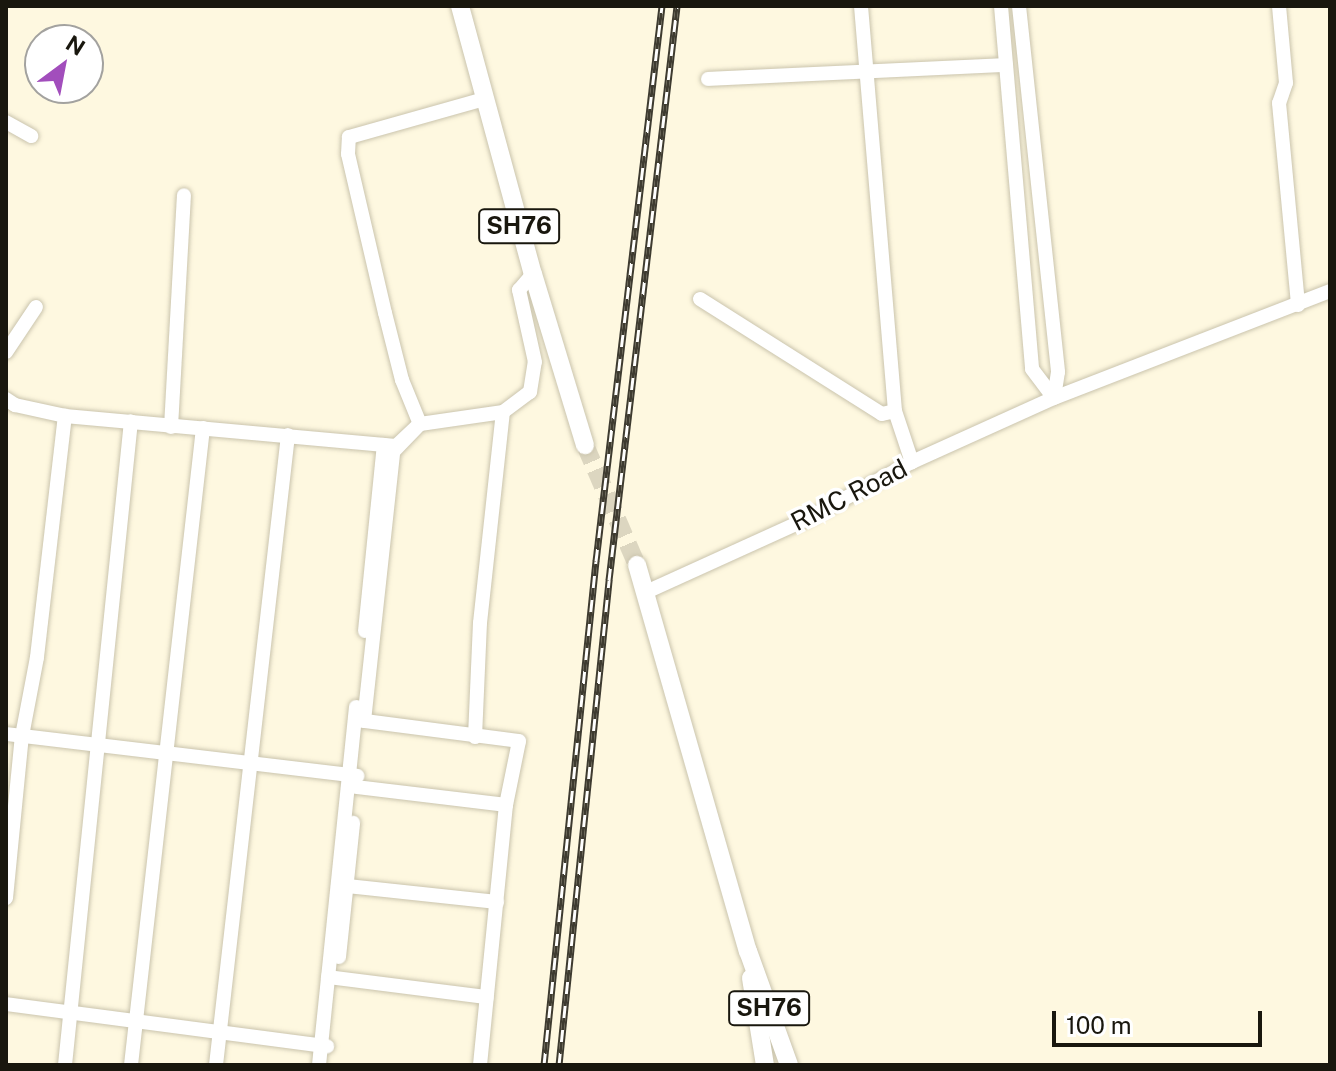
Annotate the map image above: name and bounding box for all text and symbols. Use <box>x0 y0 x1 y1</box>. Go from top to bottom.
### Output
north arrow <box>24 24 104 104</box>
text: N <box>61 30 90 61</box>
road number: SH76 <box>477 206 561 246</box>
street label: RMC Road <box>786 452 912 538</box>
road number: SH76 <box>727 988 811 1028</box>
scale bar <box>1056 995 1266 1045</box>
text: 100 m <box>1066 1011 1132 1039</box>

